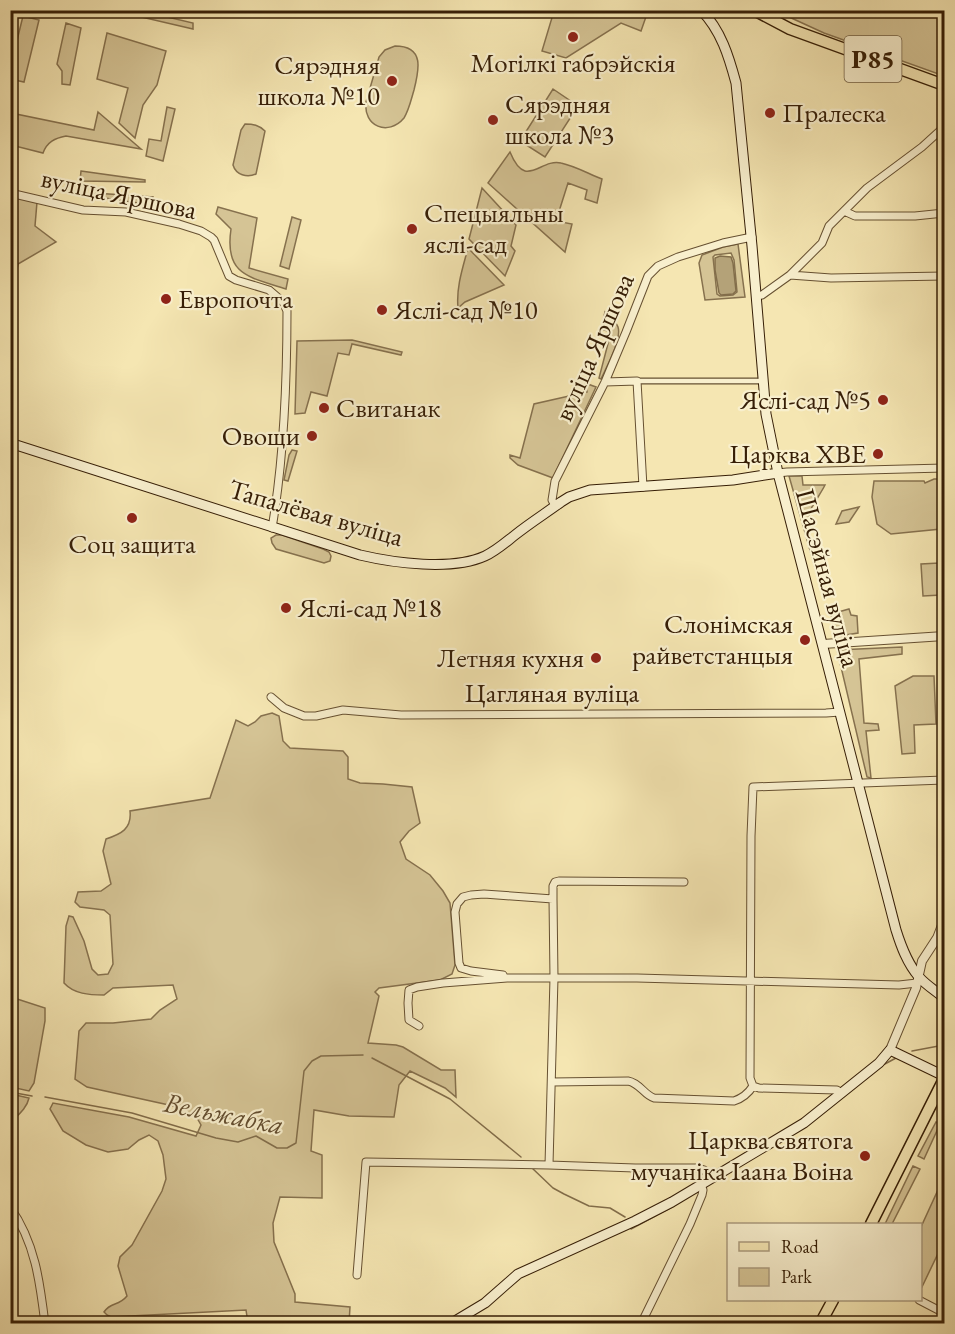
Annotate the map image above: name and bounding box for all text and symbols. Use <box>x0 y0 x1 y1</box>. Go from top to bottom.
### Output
marker: Могілкі габрэйскія <box>566 30 580 44</box>
road number: Р85 <box>844 36 902 82</box>
place label: Могілкі габрэйскія <box>471 45 675 80</box>
place label: Сярэдняя школа №10 <box>258 47 380 113</box>
marker: Сярэдняя школа №10 <box>385 74 399 88</box>
place label: Сярэдняя школа №3 <box>505 86 614 152</box>
place label: Пралеска <box>782 95 886 130</box>
marker: Пралеска <box>763 106 777 120</box>
marker: Сярэдняя школа №3 <box>486 113 500 127</box>
street label: вуліца Яршова <box>38 160 200 227</box>
place label: Спецыяльны яслі-сад <box>423 195 564 261</box>
marker: Спецыяльны яслі-сад <box>405 222 419 236</box>
street label: вуліца Яршова <box>545 267 642 426</box>
place label: Европочта <box>178 281 293 316</box>
marker: Европочта <box>159 292 173 306</box>
place label: Яслі-сад №10 <box>393 292 538 327</box>
marker: Яслі-сад №10 <box>375 303 389 317</box>
place label: Яслі-сад №5 <box>739 382 871 417</box>
place label: Свитанак <box>336 390 441 425</box>
marker: Яслі-сад №5 <box>876 393 890 407</box>
marker: Свитанак <box>317 401 331 415</box>
place label: Овощи <box>222 418 300 453</box>
marker: Овощи <box>305 429 319 443</box>
place label: Царква ХВЕ <box>730 436 866 471</box>
marker: Царква ХВЕ <box>871 447 885 461</box>
street label: Тапалёвая вуліца <box>225 471 408 554</box>
street label: Шасэйная вуліца <box>788 485 869 671</box>
marker: Соц защита <box>125 511 139 525</box>
place label: Соц защита <box>68 526 196 561</box>
place label: Яслі-сад №18 <box>297 590 442 625</box>
marker: Яслі-сад №18 <box>279 601 293 615</box>
place label: Слонімская райветстанцыя <box>632 606 793 672</box>
marker: Слонімская райветстанцыя <box>798 633 812 647</box>
place label: Летняя кухня <box>437 640 584 675</box>
marker: Летняя кухня <box>589 651 603 665</box>
street label: Цагляная вуліца <box>465 675 640 710</box>
water label: Вельжабка <box>160 1084 287 1142</box>
place label: Царква святога мучаніка Іаана Воіна <box>630 1122 853 1188</box>
marker: Царква святога мучаніка Іаана Воіна <box>858 1149 872 1163</box>
legend <box>727 1223 922 1301</box>
text: Road <box>781 1235 820 1258</box>
text: Park <box>781 1265 812 1288</box>

